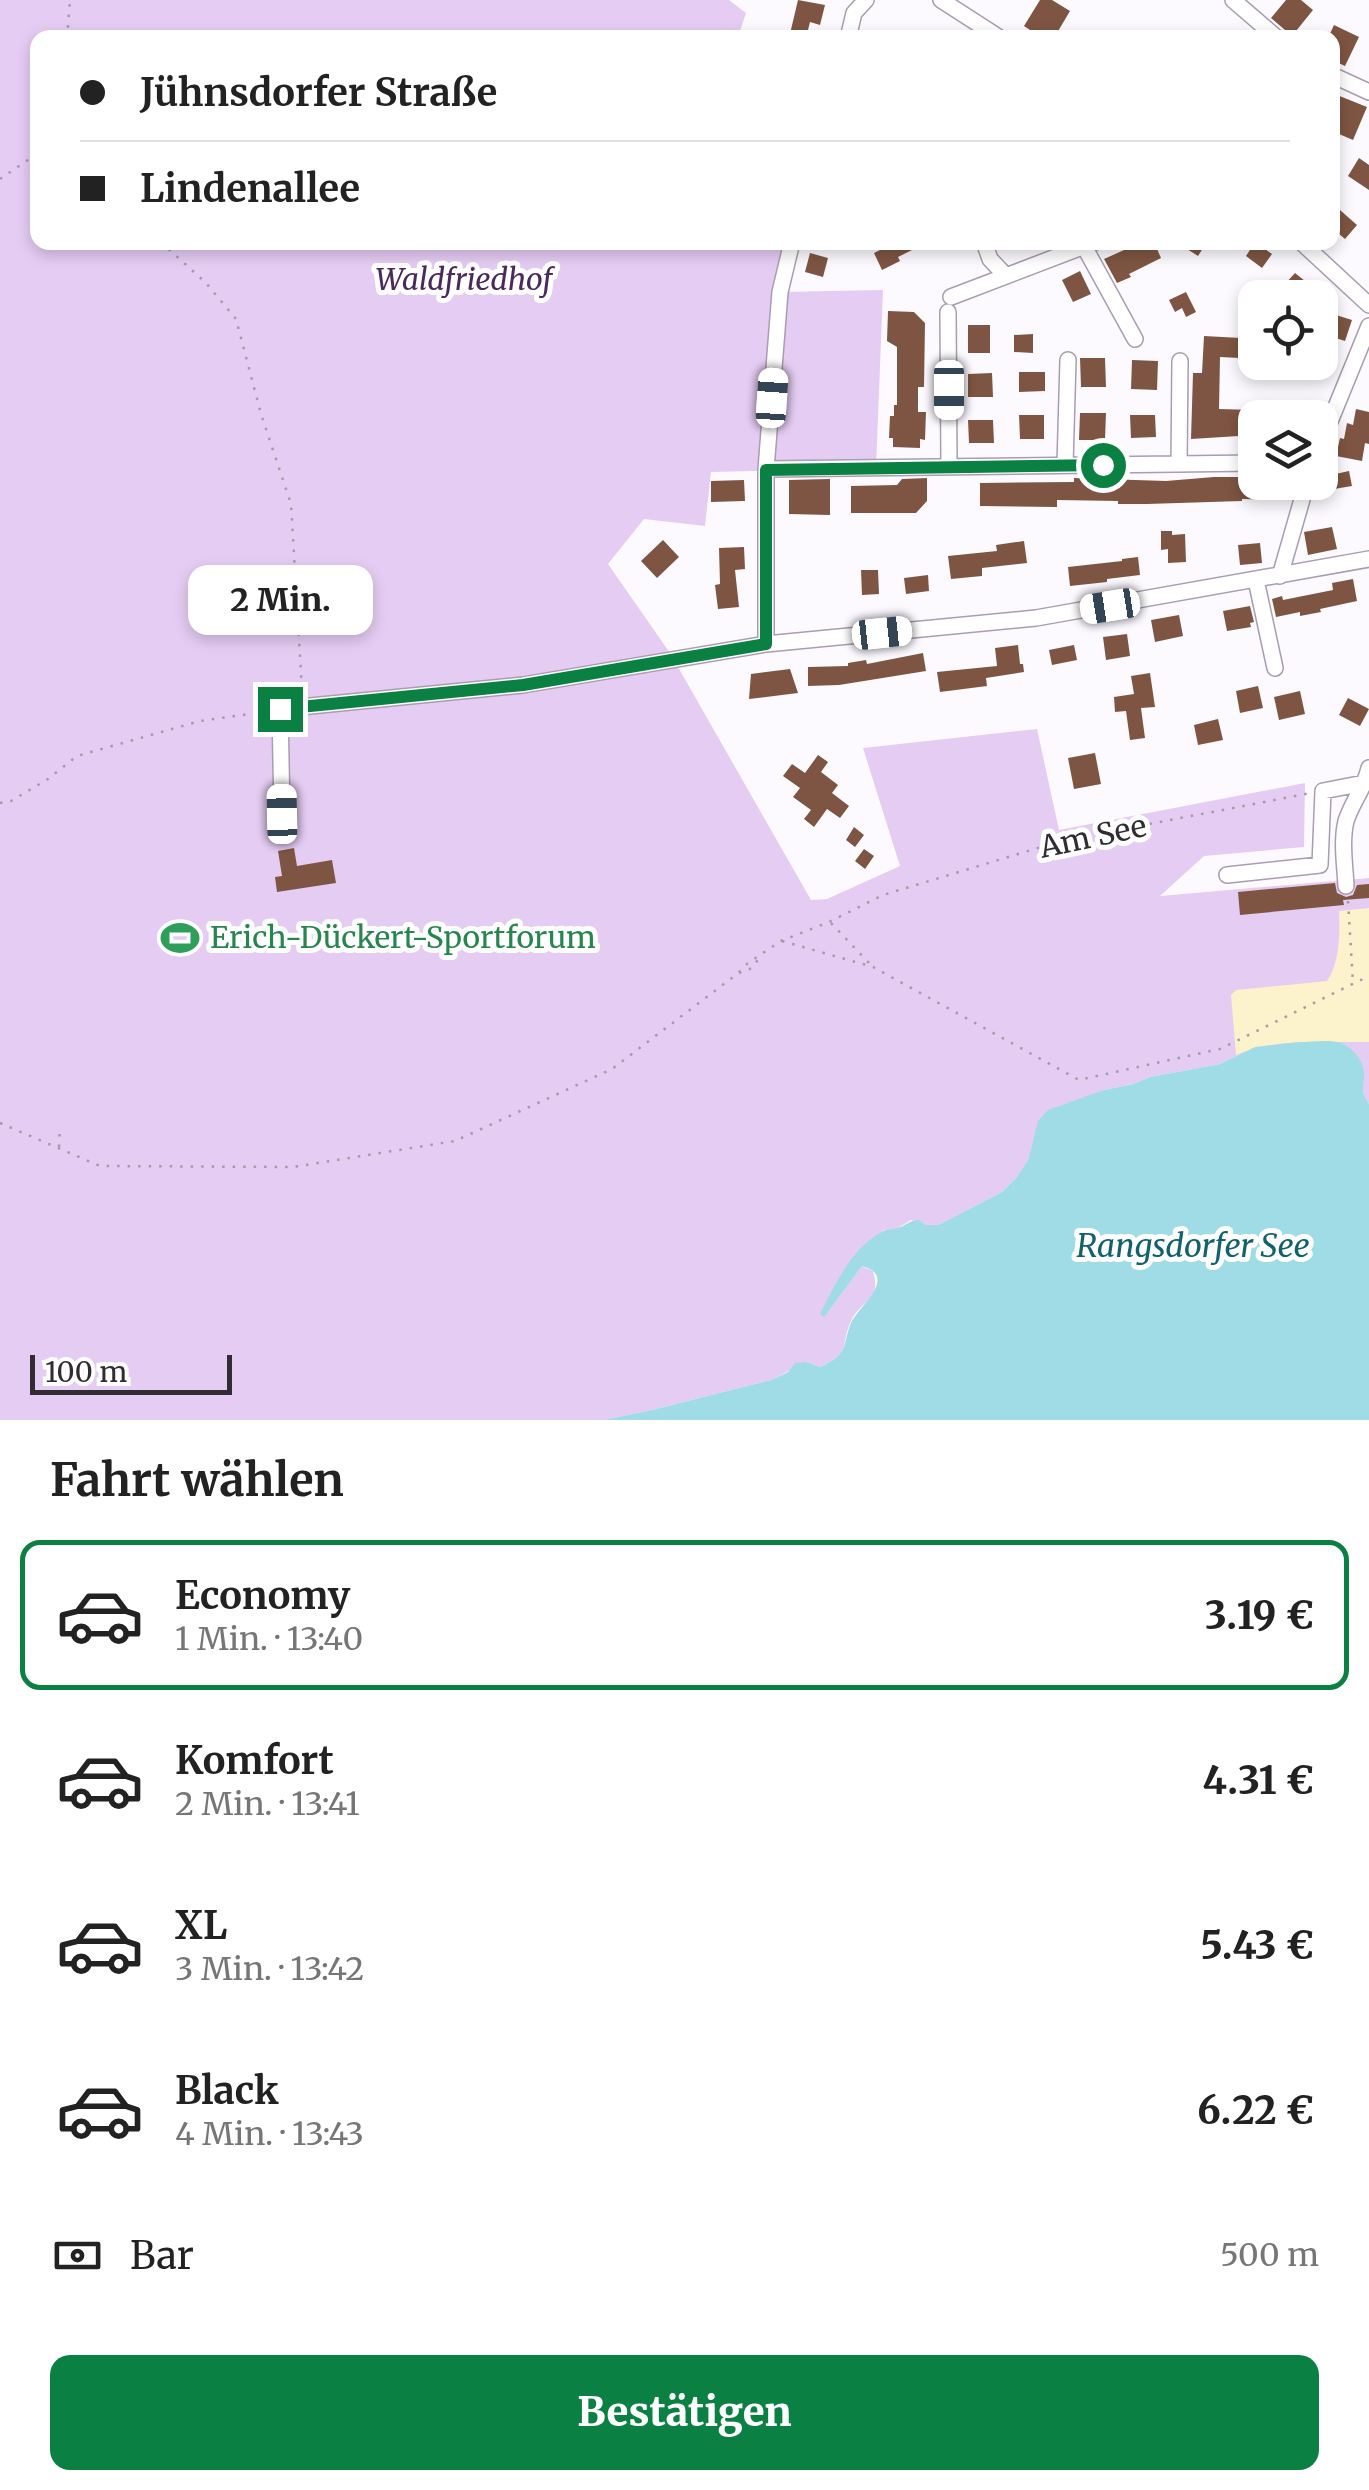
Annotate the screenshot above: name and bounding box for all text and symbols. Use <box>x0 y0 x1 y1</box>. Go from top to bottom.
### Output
text: Jühnsdorfer Straße <box>140 69 497 116</box>
text: Lindenallee <box>140 165 360 212</box>
park label: Waldfriedhof <box>375 260 556 298</box>
map controls <box>1238 280 1338 500</box>
button: locate <box>1238 280 1338 380</box>
car <box>934 360 964 420</box>
car <box>755 367 789 429</box>
button: layers <box>1238 400 1338 500</box>
route start <box>1081 443 1126 488</box>
callout: 2 Min. <box>188 564 372 634</box>
text: 2 Min. <box>230 580 331 620</box>
car <box>1078 586 1142 626</box>
car <box>851 615 913 651</box>
route end <box>258 687 303 732</box>
car <box>266 784 298 844</box>
street label: Am See <box>1035 806 1150 866</box>
sports icon: Erich-Dückert-Sportforum <box>159 917 201 959</box>
place label: Erich-Dückert-Sportforum <box>210 918 596 956</box>
water label: Rangsdorfer See <box>1076 1226 1310 1266</box>
scale bar <box>30 1350 232 1394</box>
text: 100 m <box>45 1354 127 1390</box>
text: Fahrt wählen <box>50 1452 344 1508</box>
icon: car <box>55 1570 145 1660</box>
text: Economy <box>175 1572 350 1619</box>
text: 3.19 € <box>1205 1592 1314 1639</box>
text: 1 Min. · 13:40 <box>175 1619 363 1659</box>
icon: car <box>55 1735 145 1825</box>
text: Komfort <box>175 1737 334 1784</box>
text: 4.31 € <box>1203 1757 1314 1804</box>
text: 2 Min. · 13:41 <box>175 1784 360 1824</box>
icon: car <box>55 1900 145 1990</box>
text: XL <box>175 1902 227 1949</box>
text: 5.43 € <box>1201 1922 1314 1969</box>
text: 3 Min. · 13:42 <box>175 1949 364 1989</box>
icon: car <box>55 2065 145 2155</box>
text: Black <box>175 2067 279 2114</box>
text: 6.22 € <box>1197 2087 1314 2134</box>
text: 4 Min. · 13:43 <box>175 2114 364 2154</box>
icon: cash <box>50 2228 105 2283</box>
text: Bar <box>130 2232 194 2279</box>
text: 500 m <box>1220 2235 1319 2275</box>
button: Bestätigen <box>50 2355 1319 2470</box>

